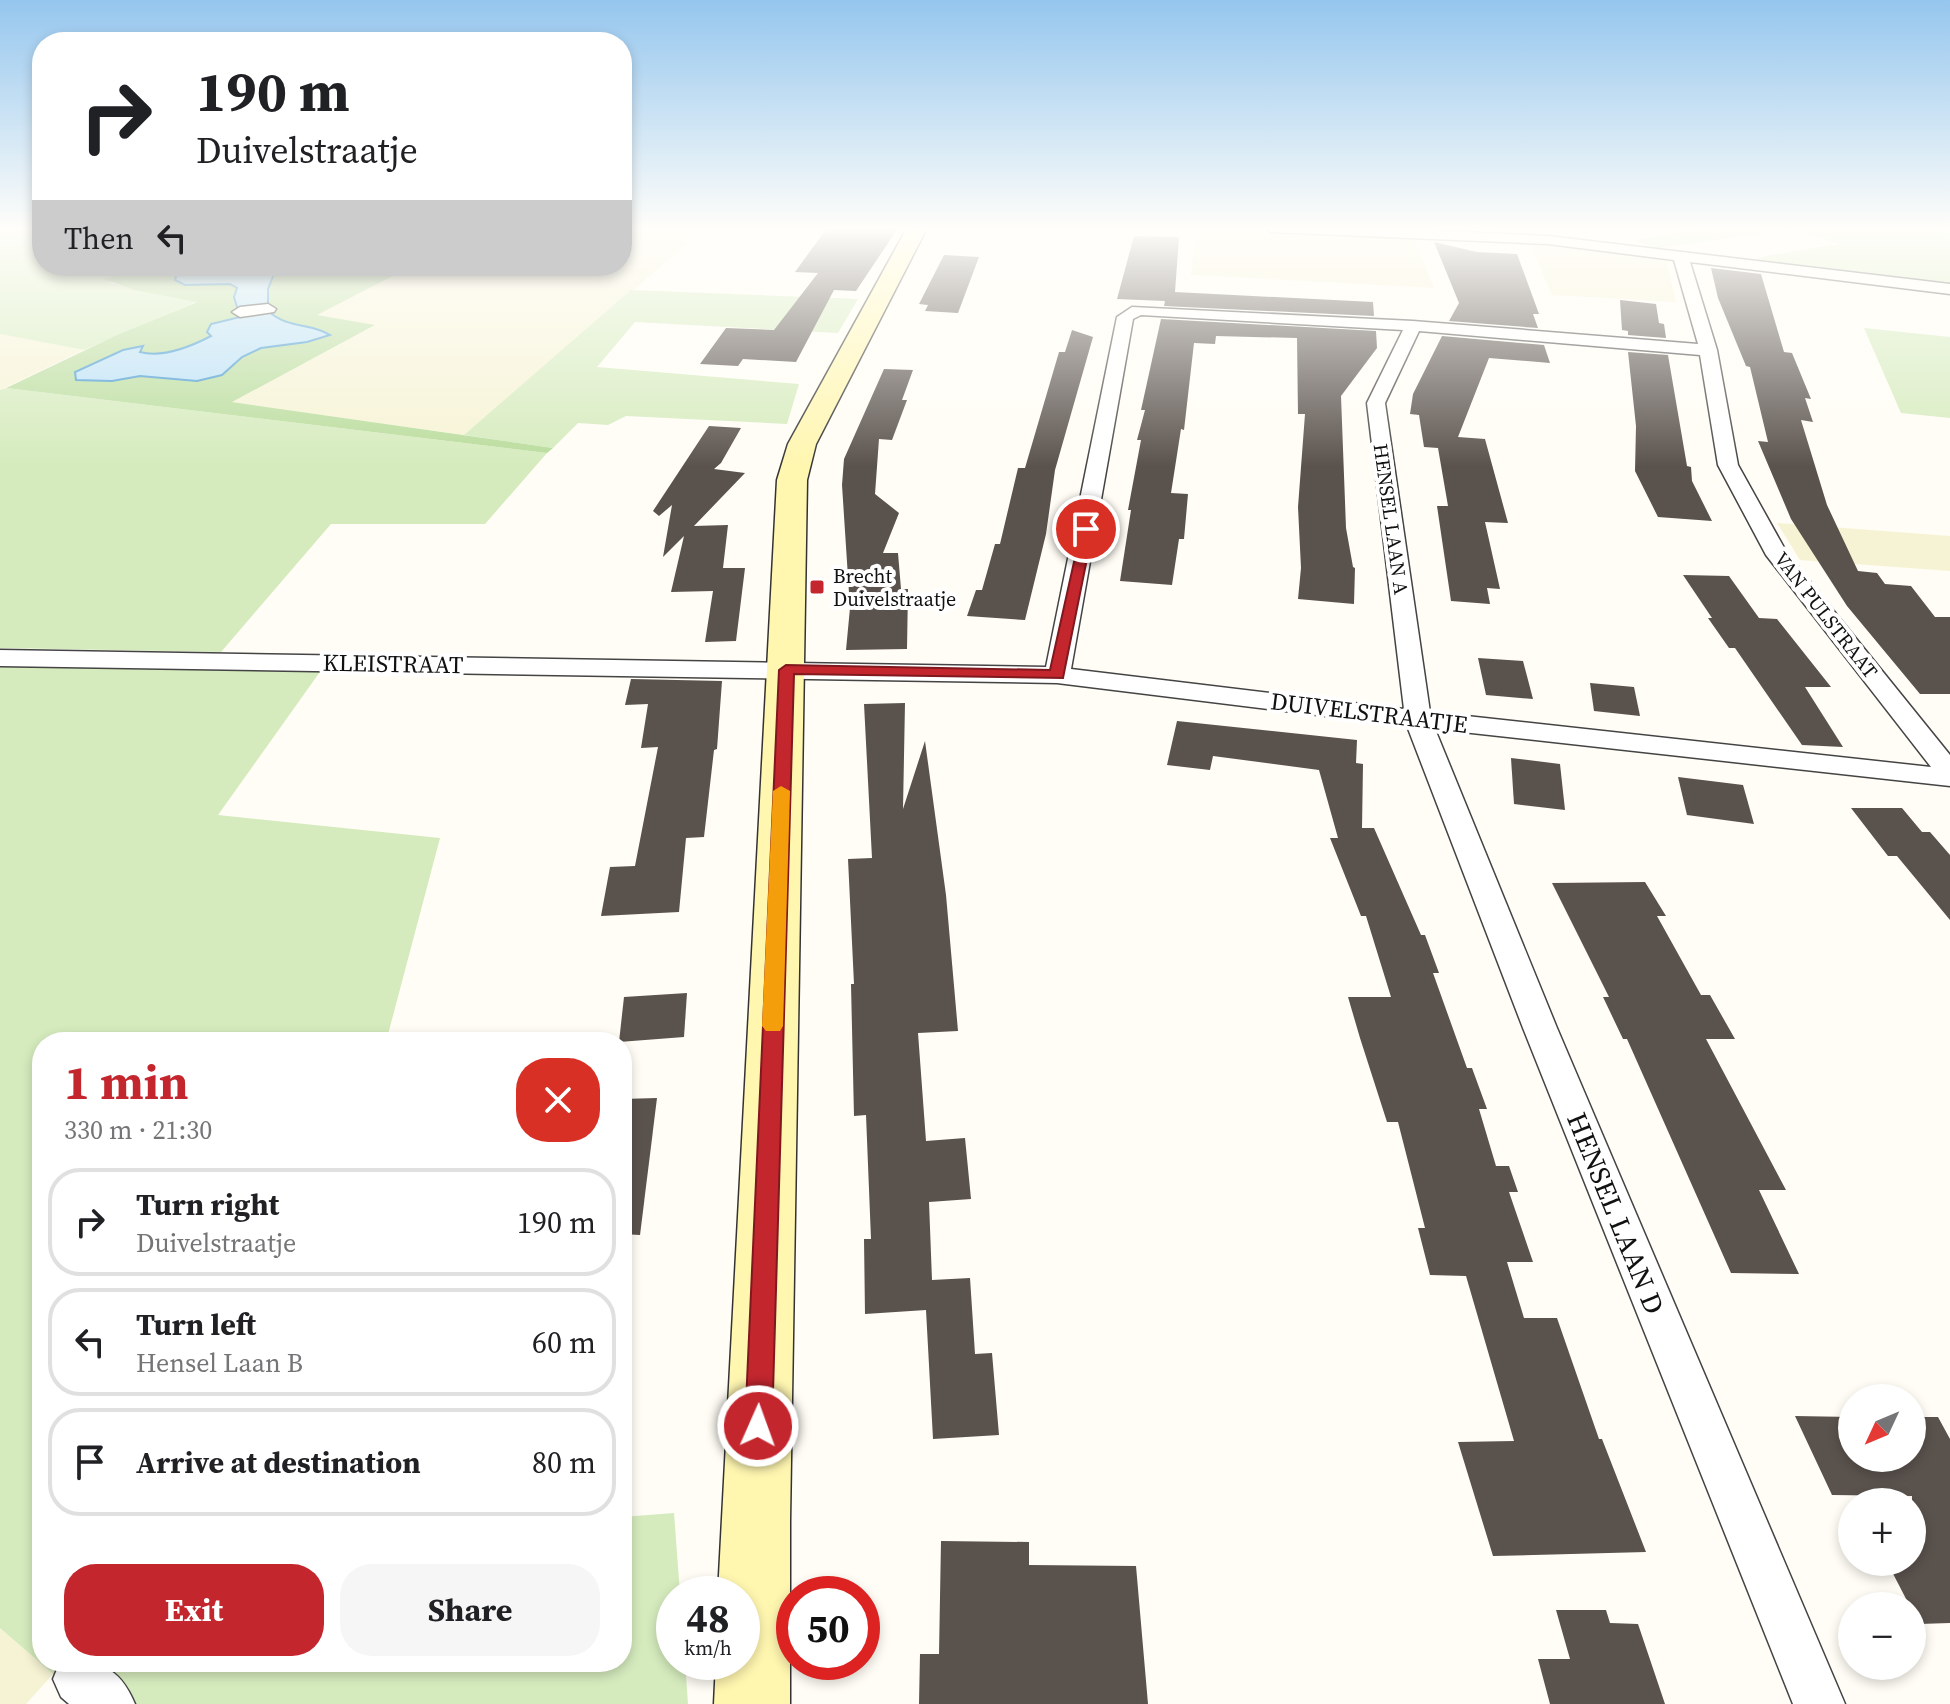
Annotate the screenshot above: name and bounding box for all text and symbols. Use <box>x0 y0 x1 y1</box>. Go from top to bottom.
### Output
text: 190 m <box>196 53 350 130</box>
icon: right <box>64 64 168 168</box>
text: Duivelstraatje <box>196 126 418 175</box>
icon: left <box>150 216 194 260</box>
text: Then <box>64 218 134 259</box>
street label: HENSEL LAAN A <box>1367 442 1416 597</box>
pin <box>1052 495 1120 563</box>
icon: arrive <box>1064 507 1108 551</box>
street label: VAN PULSTRAAT <box>1768 546 1884 684</box>
place label: Brecht Duivelstraatje <box>833 562 956 613</box>
marker: Brecht Duivelstraatje <box>808 578 826 596</box>
street label: KLEISTRAAT <box>322 646 464 681</box>
street label: DUIVELSTRAATJE <box>1269 684 1469 741</box>
text: 1 min <box>64 1049 189 1115</box>
button: close <box>516 1058 600 1142</box>
street label: HENSEL LAAN D <box>1558 1107 1674 1319</box>
text: 330 m · 21:30 <box>64 1112 212 1148</box>
text: Turn right <box>136 1184 279 1225</box>
icon: right <box>68 1200 112 1244</box>
text: 190 m <box>517 1202 596 1243</box>
text: Duivelstraatje <box>136 1225 296 1261</box>
text: Turn left <box>136 1304 256 1345</box>
icon: left <box>68 1320 112 1364</box>
text: 60 m <box>532 1322 596 1363</box>
text: Hensel Laan B <box>136 1345 303 1381</box>
position arrow <box>716 1384 800 1468</box>
north arrow <box>1838 1384 1926 1472</box>
map controls <box>1838 1384 1926 1680</box>
icon: arrive <box>68 1440 112 1484</box>
text: Arrive at destination <box>136 1442 421 1483</box>
text: 80 m <box>532 1442 596 1483</box>
button: + <box>1838 1488 1926 1576</box>
button: Exit <box>64 1564 324 1656</box>
button: Share <box>340 1564 600 1656</box>
speed limit sign: 50 <box>776 1576 880 1680</box>
text: 48 <box>686 1591 730 1645</box>
button: − <box>1838 1592 1926 1680</box>
text: km/h <box>684 1634 732 1662</box>

